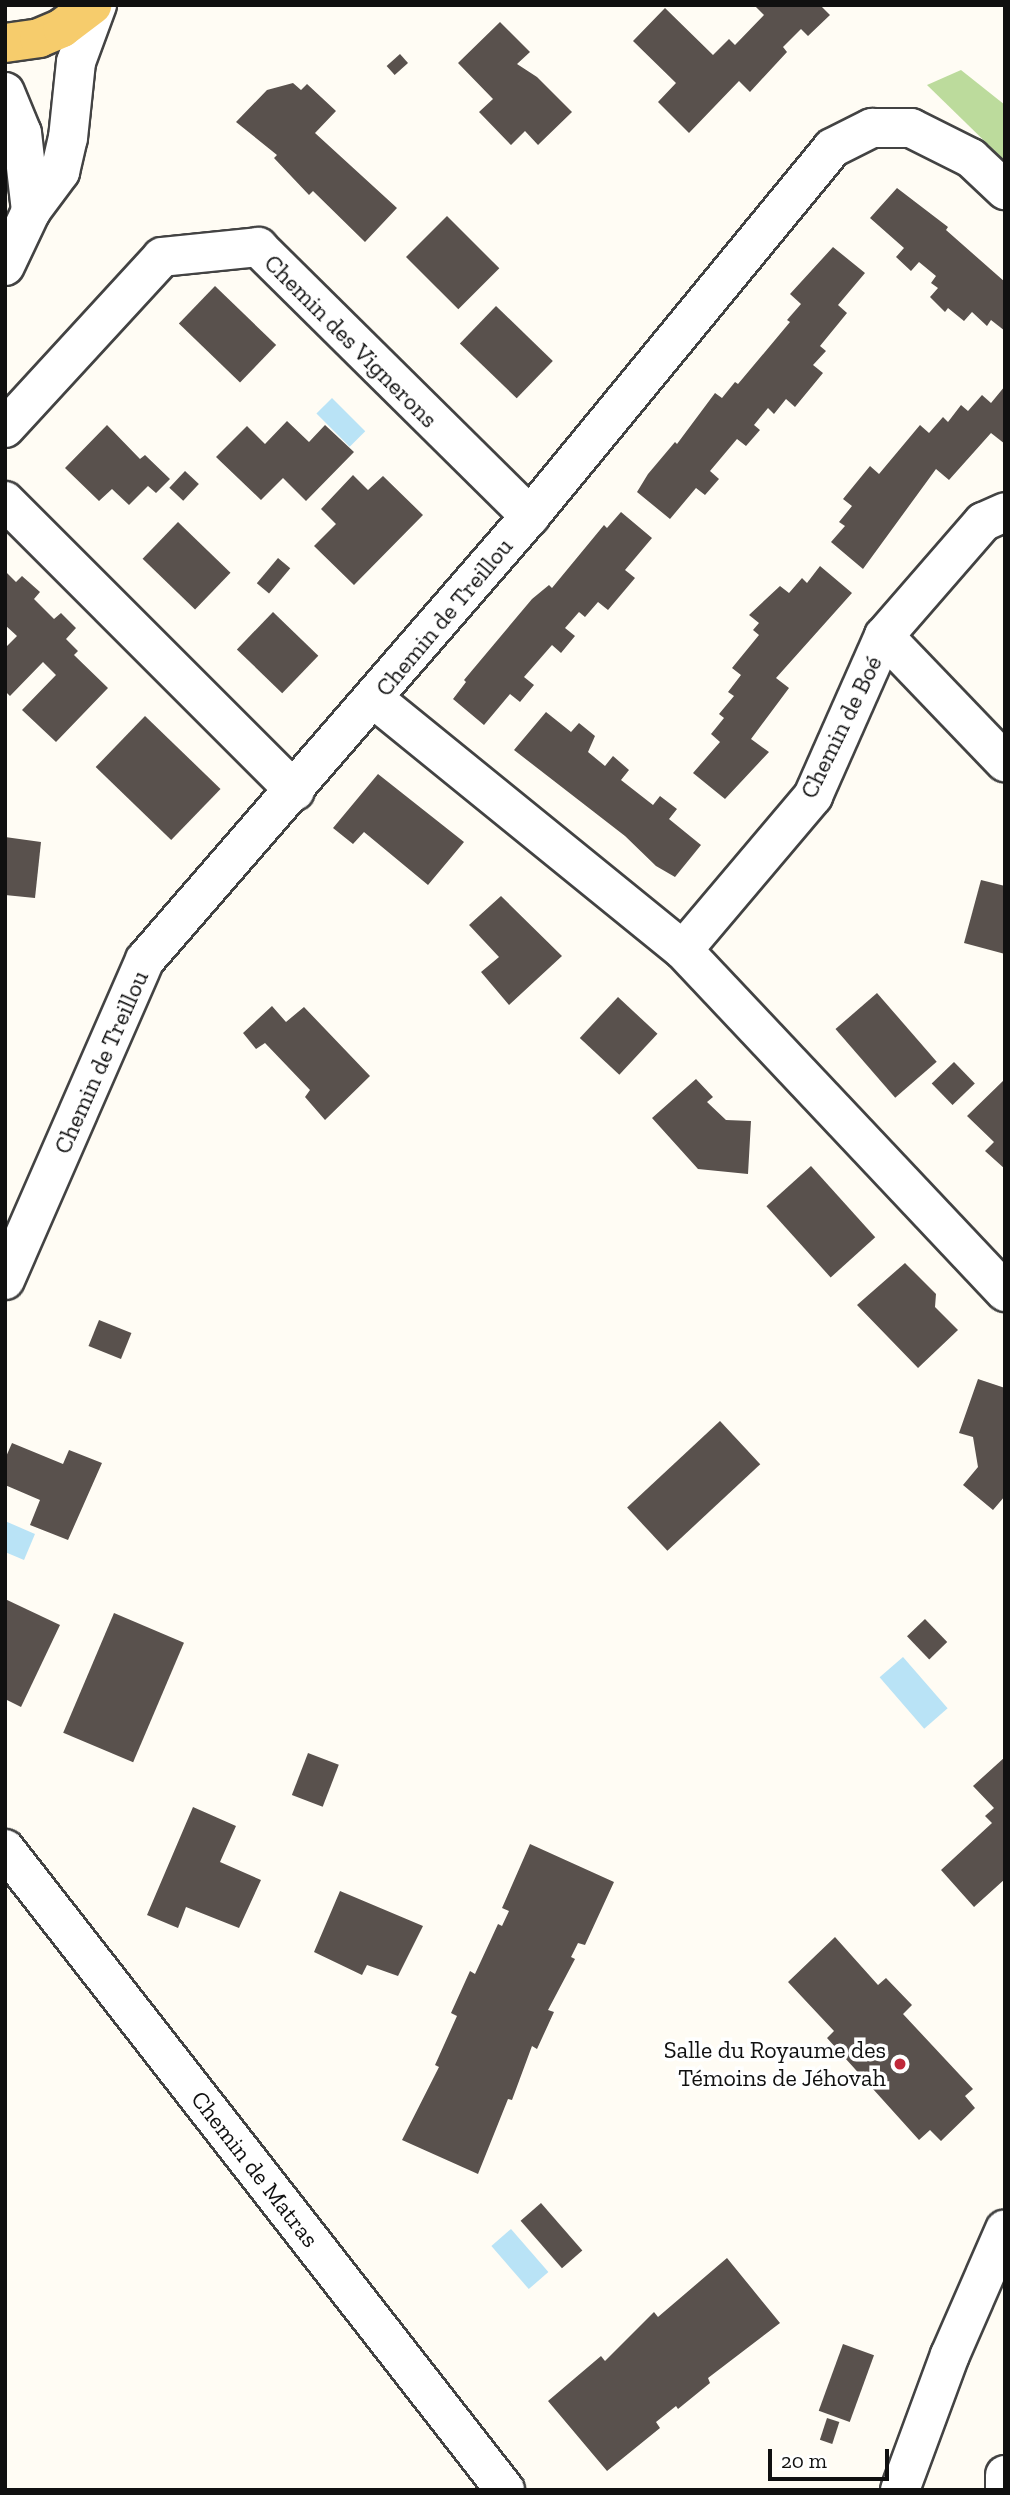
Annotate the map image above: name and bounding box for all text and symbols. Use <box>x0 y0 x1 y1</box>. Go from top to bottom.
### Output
street label: Chemin des Vignerons <box>258 248 444 434</box>
street label: Chemin de Treillou <box>369 532 519 702</box>
street label: Chemin de Boé <box>794 651 888 803</box>
street label: Chemin de Treillou <box>48 966 154 1158</box>
place label: Salle du Royaume des Témoins de Jéhovah <box>664 2036 886 2092</box>
marker: Salle du Royaume des Témoins de Jéhovah <box>892 2056 908 2072</box>
street label: Chemin de Matras <box>185 2085 325 2253</box>
scale bar <box>772 2436 893 2480</box>
text: 20 m <box>781 2448 827 2473</box>

